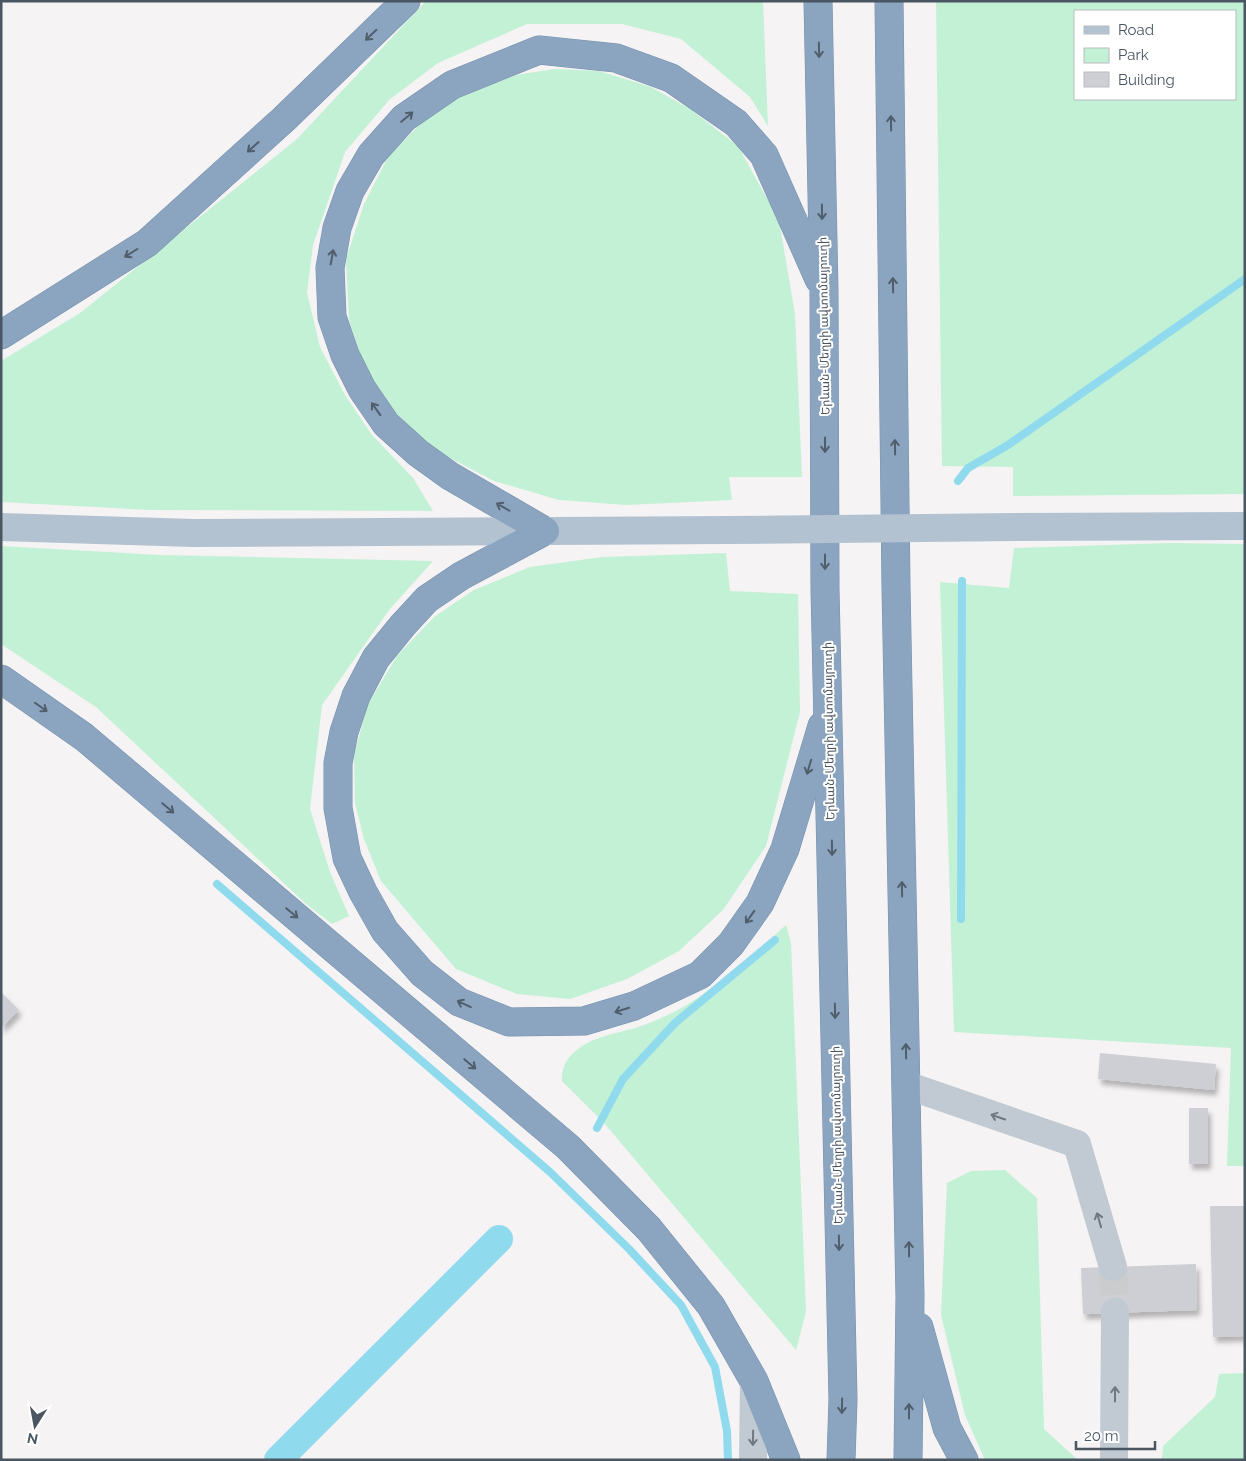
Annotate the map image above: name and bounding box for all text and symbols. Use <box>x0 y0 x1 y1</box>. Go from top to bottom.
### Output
legend <box>1074 10 1236 100</box>
text: Road <box>1118 21 1154 39</box>
one-way arrow <box>365 29 378 41</box>
one-way arrow <box>814 42 824 58</box>
text: Park <box>1118 46 1149 64</box>
text: Building <box>1118 71 1175 89</box>
one-way arrow <box>400 111 413 122</box>
one-way arrow <box>886 115 895 131</box>
one-way arrow <box>247 141 260 153</box>
one-way arrow <box>818 204 827 220</box>
street label: Երևան-Մեղրի ավտոմայրուղի <box>815 237 833 415</box>
one-way arrow <box>124 248 138 258</box>
one-way arrow <box>328 249 338 265</box>
one-way arrow <box>888 277 897 293</box>
one-way arrow <box>371 402 381 416</box>
one-way arrow <box>820 436 830 452</box>
one-way arrow <box>890 440 899 456</box>
one-way arrow <box>496 501 511 511</box>
one-way arrow <box>820 554 830 570</box>
street label: Երևան-Մեղրի ավտոմայրուղի <box>820 642 838 820</box>
one-way arrow <box>34 702 48 712</box>
one-way arrow <box>804 759 813 774</box>
one-way arrow <box>162 803 175 814</box>
one-way arrow <box>827 840 836 856</box>
one-way arrow <box>897 881 907 897</box>
one-way arrow <box>286 908 299 919</box>
one-way arrow <box>745 910 755 924</box>
one-way arrow <box>457 999 472 1009</box>
one-way arrow <box>830 1002 840 1018</box>
one-way arrow <box>614 1005 630 1015</box>
one-way arrow <box>901 1043 911 1060</box>
street label: Երևան-Մեղրի ավտոմայրուղի <box>828 1046 846 1224</box>
one-way arrow <box>463 1058 476 1069</box>
one-way arrow <box>991 1111 1007 1121</box>
one-way arrow <box>1094 1212 1104 1228</box>
one-way arrow <box>835 1235 844 1251</box>
one-way arrow <box>905 1241 914 1257</box>
one-way arrow <box>1110 1386 1120 1402</box>
one-way arrow <box>838 1397 847 1413</box>
north arrow <box>10 1401 60 1451</box>
one-way arrow <box>904 1403 914 1420</box>
scale bar <box>1076 1418 1155 1450</box>
text: 20 m <box>1084 1427 1119 1445</box>
text: N <box>26 1430 39 1448</box>
one-way arrow <box>748 1430 758 1446</box>

